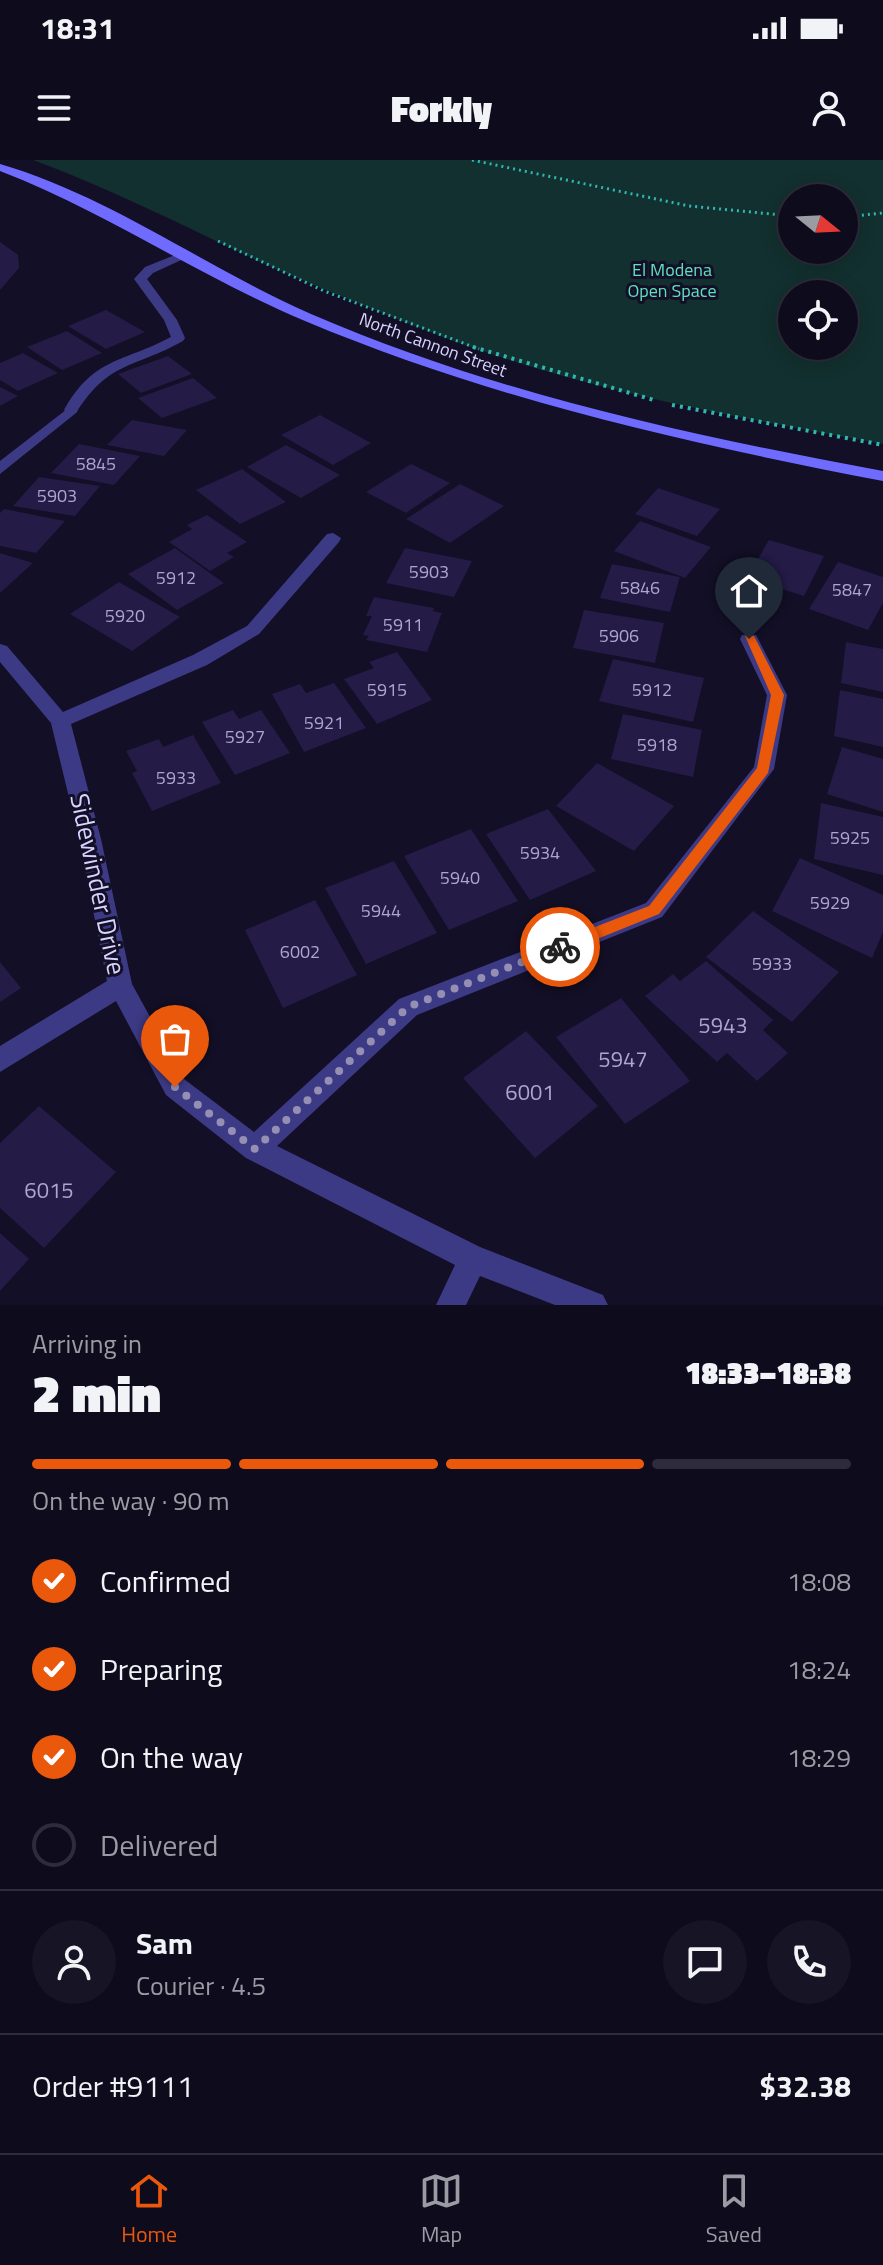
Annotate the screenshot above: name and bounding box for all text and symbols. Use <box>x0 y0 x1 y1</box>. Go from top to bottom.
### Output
text: 18:31 <box>40 5 115 51</box>
text: Forkly <box>391 81 492 136</box>
icon: menu <box>32 86 76 130</box>
icon: person <box>807 86 851 130</box>
north arrow <box>778 184 858 264</box>
map controls <box>778 184 858 360</box>
park label: El Modena Open Space <box>627 256 717 304</box>
button: locate <box>778 280 858 360</box>
street label: North Cannon Street <box>356 305 511 384</box>
house number: 5845 <box>76 450 116 477</box>
house number: 5903 <box>37 482 77 509</box>
pin <box>715 557 783 639</box>
house number: 5903 <box>409 558 449 585</box>
house number: 5912 <box>156 564 196 591</box>
icon: home <box>727 569 771 613</box>
house number: 5846 <box>620 574 660 601</box>
house number: 5847 <box>832 576 872 603</box>
house number: 5920 <box>105 602 145 629</box>
house number: 5911 <box>383 611 423 638</box>
house number: 5906 <box>599 622 639 649</box>
house number: 5915 <box>367 676 407 703</box>
house number: 5912 <box>632 676 672 703</box>
house number: 5921 <box>304 709 344 736</box>
house number: 5927 <box>225 723 265 750</box>
house number: 5918 <box>637 731 677 758</box>
house number: 5933 <box>156 764 196 791</box>
street label: Sidewinder Drive <box>60 790 137 978</box>
house number: 5925 <box>830 824 870 851</box>
house number: 5934 <box>520 839 560 866</box>
house number: 5940 <box>440 864 480 891</box>
house number: 5929 <box>810 889 850 916</box>
house number: 5944 <box>361 897 401 924</box>
courier <box>520 907 600 987</box>
icon: bike <box>538 925 582 969</box>
house number: 6002 <box>280 938 320 965</box>
house number: 5933 <box>752 950 792 977</box>
pin <box>141 1005 209 1087</box>
house number: 5943 <box>698 1008 748 1042</box>
icon: bag <box>153 1017 197 1061</box>
house number: 5947 <box>598 1042 648 1076</box>
house number: 6001 <box>505 1075 555 1109</box>
house number: 6015 <box>24 1173 74 1207</box>
text: Arriving in <box>32 1324 142 1363</box>
text: 18:33–18:38 <box>685 1350 851 1396</box>
text: 2 min <box>32 1353 161 1432</box>
text: On the way · 90 m <box>32 1481 230 1520</box>
text: Confirmed <box>100 1558 231 1604</box>
icon: check <box>32 1559 76 1603</box>
text: 18:08 <box>787 1562 851 1601</box>
text: Preparing <box>100 1646 222 1692</box>
icon: check <box>32 1647 76 1691</box>
text: 18:24 <box>787 1650 851 1689</box>
text: On the way <box>100 1734 243 1780</box>
icon: check <box>32 1735 76 1779</box>
text: 18:29 <box>787 1738 851 1777</box>
text: Delivered <box>100 1822 218 1868</box>
button: person <box>32 1920 116 2004</box>
text: Sam <box>136 1920 193 1966</box>
button: chat <box>663 1920 747 2004</box>
button: phone <box>767 1920 851 2004</box>
text: Courier · 4.5 <box>136 1966 266 2005</box>
text: Order #9111 <box>32 2063 194 2109</box>
text: $32.38 <box>759 2063 851 2109</box>
tab: Home <box>121 2169 177 2251</box>
tab: Map <box>419 2169 463 2251</box>
tab: Saved <box>706 2169 762 2251</box>

